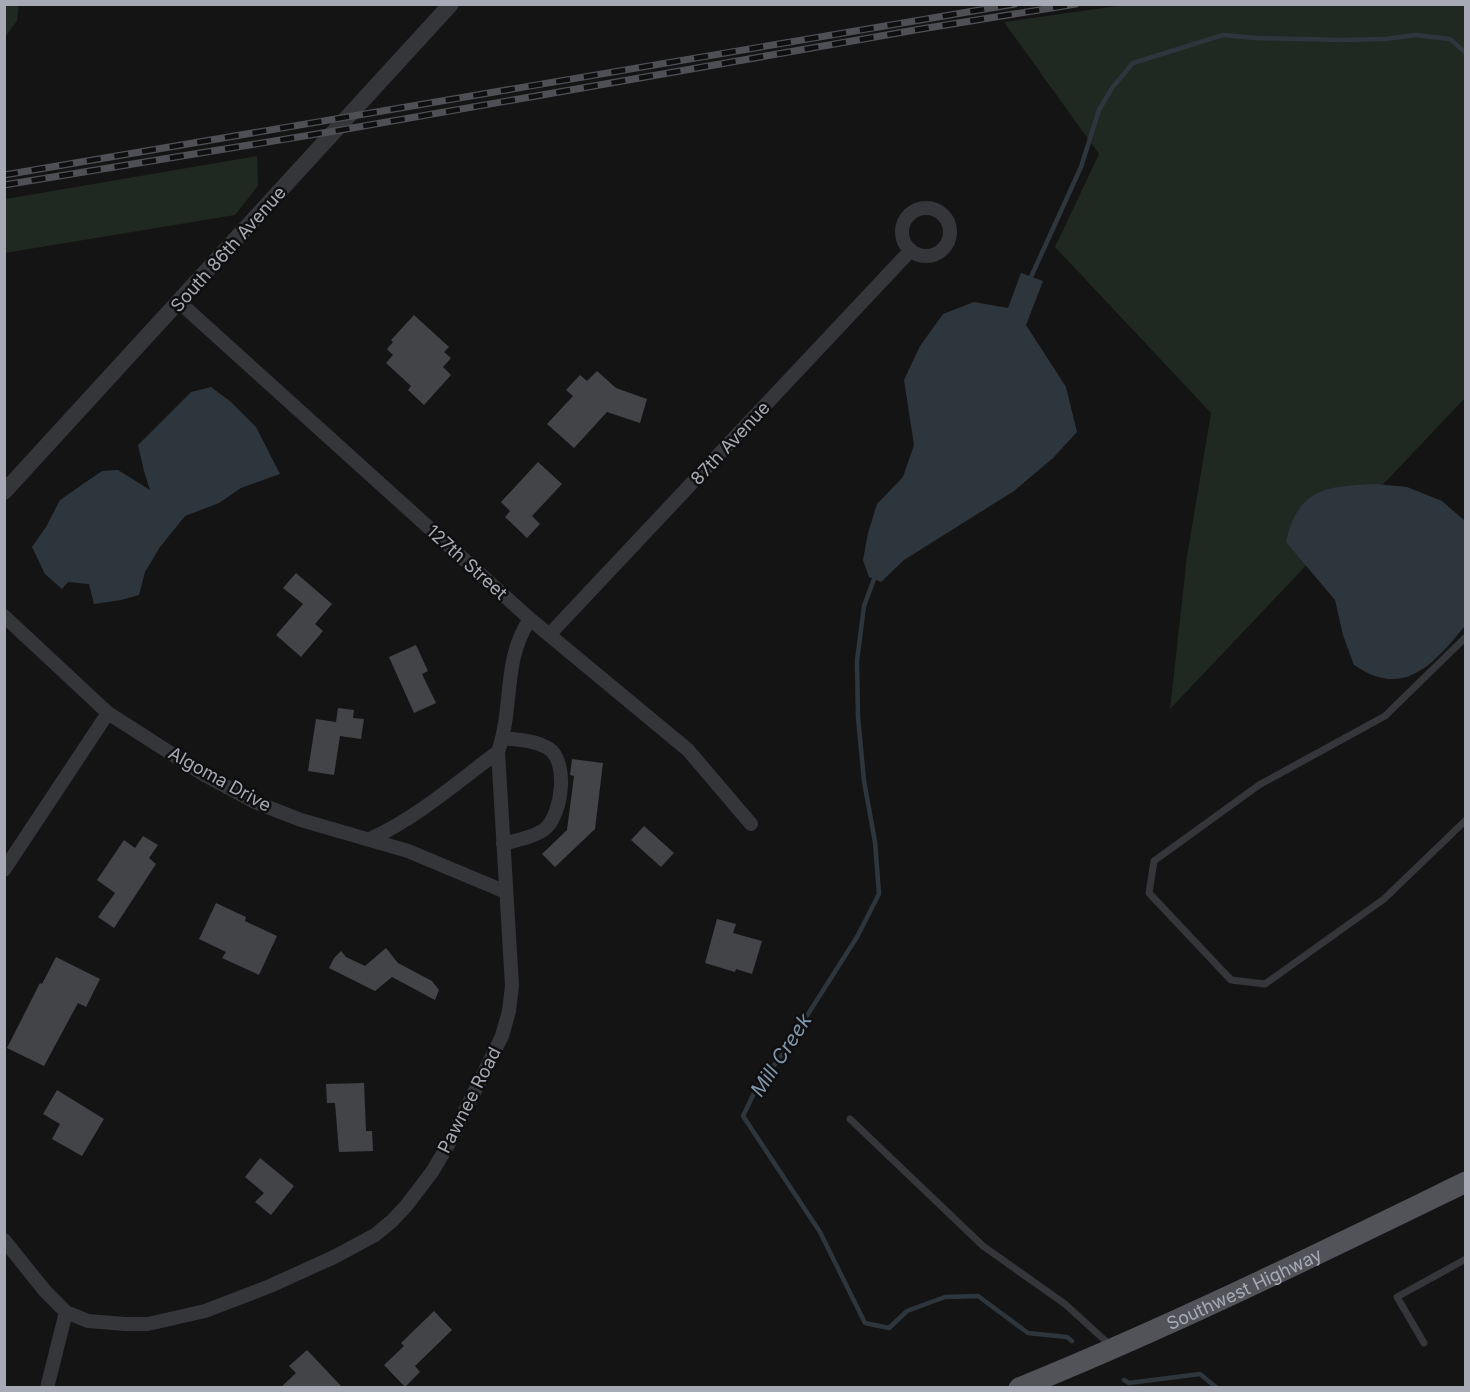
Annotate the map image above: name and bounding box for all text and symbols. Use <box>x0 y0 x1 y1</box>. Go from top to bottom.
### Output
street label: South 86th Avenue <box>166 182 290 316</box>
street label: 87th Avenue <box>686 397 774 489</box>
street label: 127th Street <box>422 520 512 604</box>
street label: Algoma Drive <box>165 742 275 816</box>
water label: Mill Creek <box>745 1008 817 1101</box>
street label: Pawnee Road <box>433 1043 505 1157</box>
street label: Southwest Highway <box>1163 1243 1325 1334</box>

